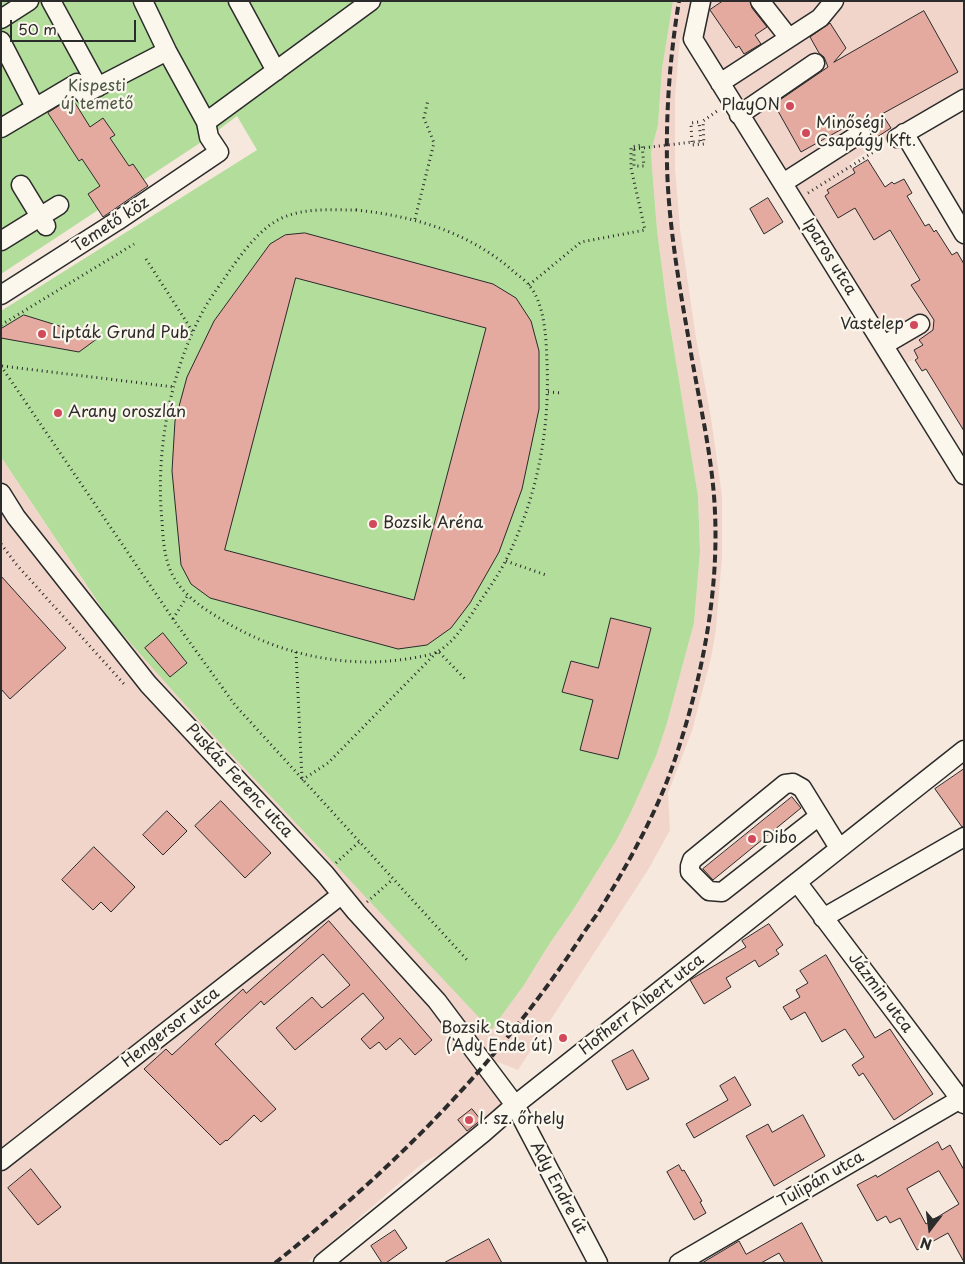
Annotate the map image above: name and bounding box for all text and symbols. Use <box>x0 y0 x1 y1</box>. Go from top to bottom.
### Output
scale bar <box>12 10 139 42</box>
text: 50 m <box>18 17 57 40</box>
park label: Kispesti új temető <box>61 77 133 115</box>
place label: PlayON <box>721 96 780 116</box>
marker: PlayON <box>784 100 796 112</box>
place label: Minőségi Csapágy Kft. <box>816 114 916 152</box>
marker: Minőségi Csapágy Kft. <box>800 127 812 139</box>
street label: Temető köz <box>69 193 153 257</box>
street label: Iparos utca <box>798 215 860 299</box>
place label: Vastelep <box>840 315 904 335</box>
marker: Vastelep <box>908 319 920 331</box>
place label: Lipták Grund Pub <box>52 324 189 344</box>
marker: Lipták Grund Pub <box>36 328 48 340</box>
place label: Arany oroszlán <box>68 403 186 423</box>
marker: Arany oroszlán <box>52 407 64 419</box>
place label: Bozsik Aréna <box>383 514 483 534</box>
marker: Bozsik Aréna <box>367 518 379 530</box>
street label: Puskás Ferenc utca <box>181 720 297 842</box>
place label: Dibo <box>762 829 797 849</box>
marker: Dibo <box>746 833 758 845</box>
street label: Jázmin utca <box>844 949 916 1037</box>
street label: Hofherr Albert utca <box>576 950 708 1060</box>
street label: Hengersor utca <box>118 984 224 1072</box>
place label: Bozsik Stadion (Ady Ende út) <box>441 1019 553 1057</box>
marker: Bozsik Stadion (Ady Ende út) <box>557 1032 569 1044</box>
place label: I. sz. őrhely <box>479 1110 565 1130</box>
marker: I. sz. őrhely <box>463 1114 475 1126</box>
street label: Ady Endre út <box>526 1139 590 1237</box>
street label: Tulipán utca <box>775 1148 867 1212</box>
north arrow <box>905 1204 955 1254</box>
text: N <box>918 1232 934 1256</box>

